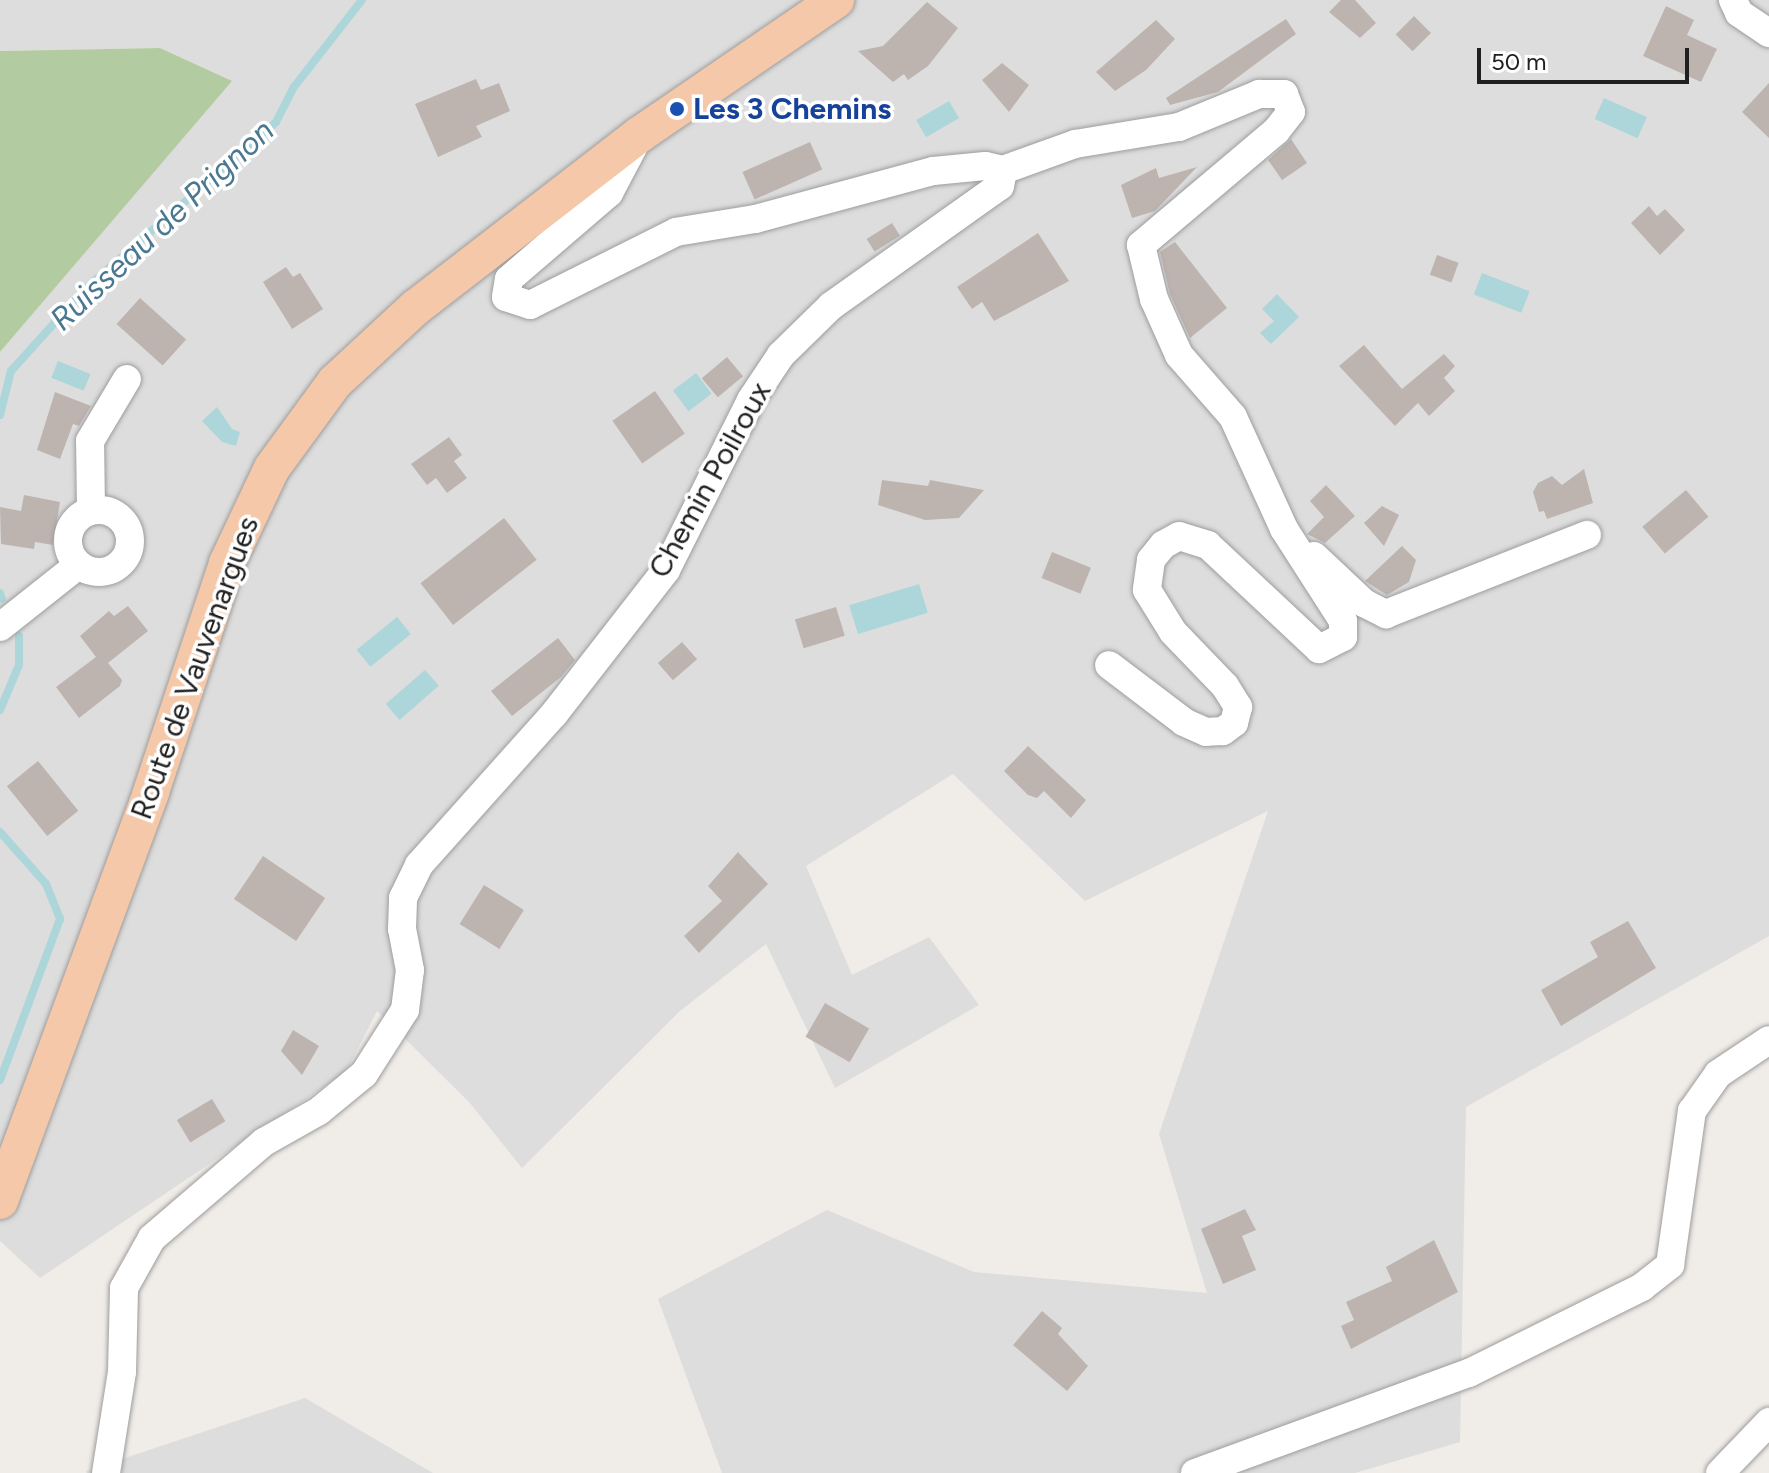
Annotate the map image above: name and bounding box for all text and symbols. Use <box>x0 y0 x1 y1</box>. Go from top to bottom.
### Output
scale bar <box>1481 32 1693 82</box>
text: 50 m <box>1491 47 1547 76</box>
place label: Les 3 Chemins <box>693 91 891 127</box>
marker: Les 3 Chemins <box>668 100 686 118</box>
water label: Ruisseau de Prignon <box>42 112 282 338</box>
street label: Chemin Poilroux <box>641 376 779 584</box>
street label: Route de Vauvenargues <box>123 512 267 824</box>

